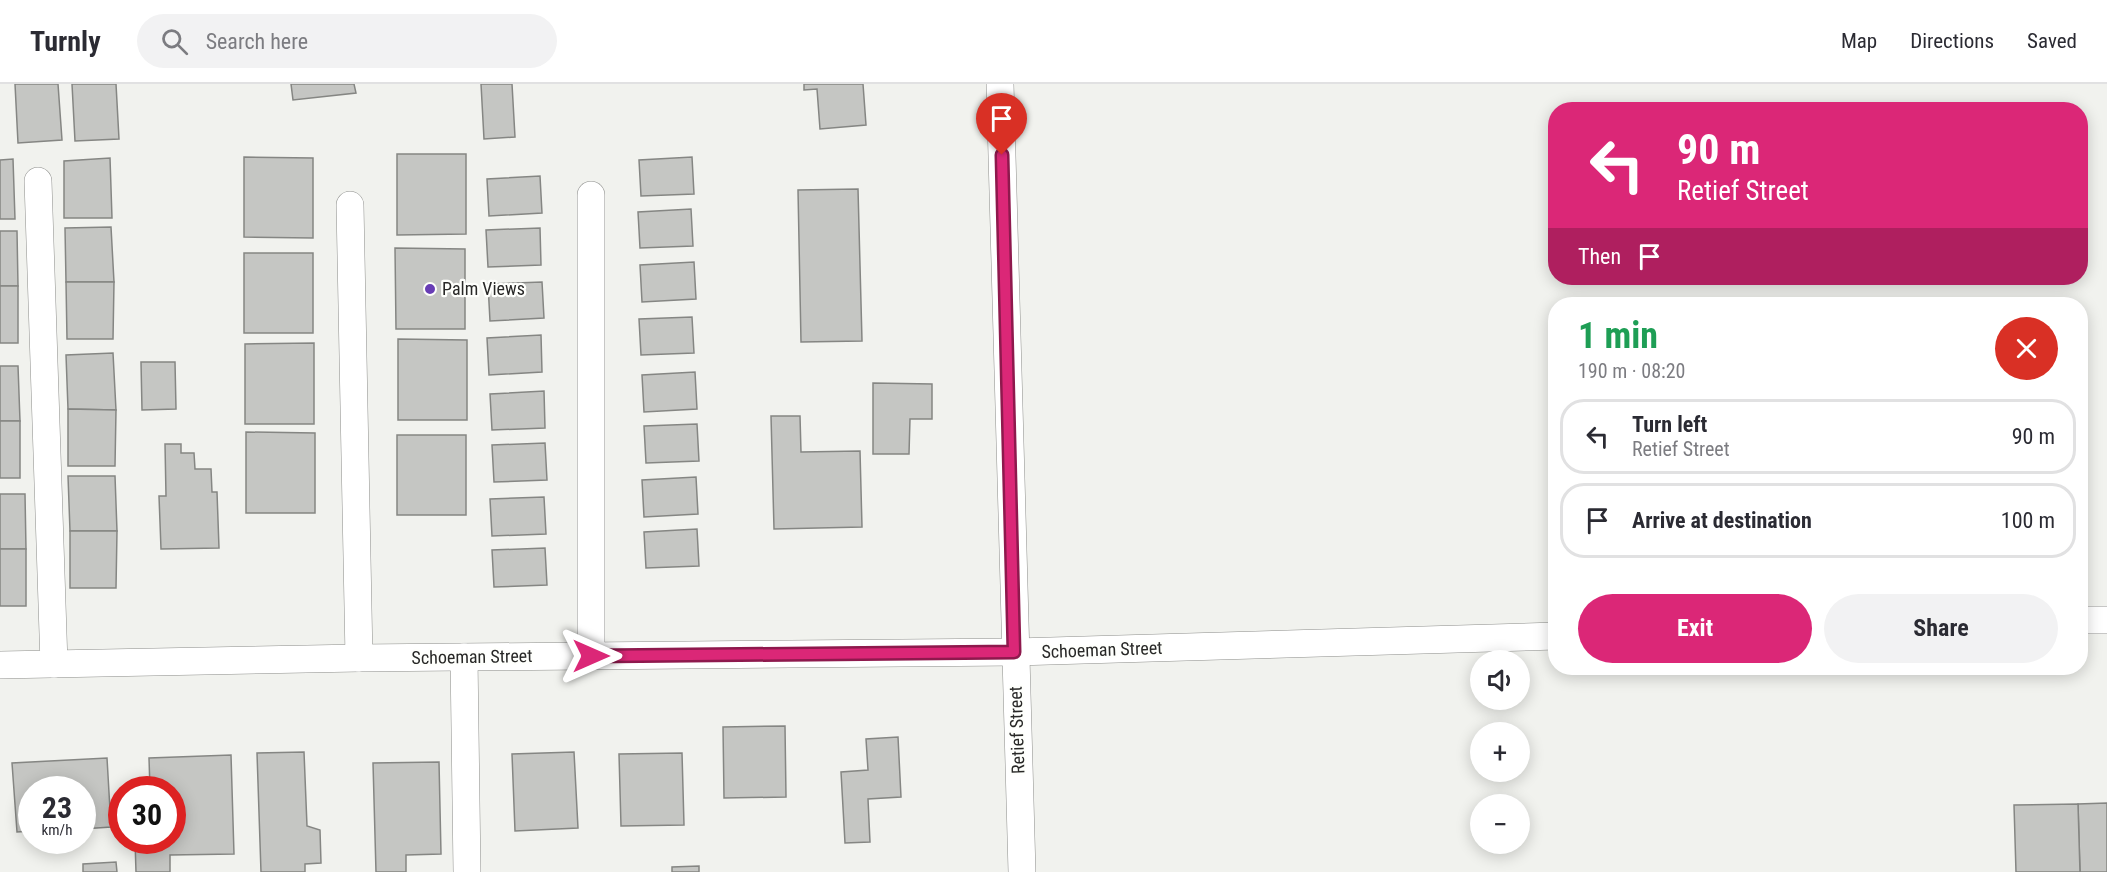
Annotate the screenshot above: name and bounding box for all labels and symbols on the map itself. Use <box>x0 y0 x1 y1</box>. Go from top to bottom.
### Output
pin <box>976 93 1027 155</box>
place label: Palm Views <box>442 278 525 299</box>
marker: Palm Views <box>423 282 437 296</box>
position arrow <box>559 624 623 688</box>
street label: Schoeman Street <box>1041 637 1163 662</box>
street label: Schoeman Street <box>411 645 533 668</box>
street label: Retief Street <box>1004 686 1029 774</box>
speed limit sign: 30 <box>108 776 186 854</box>

